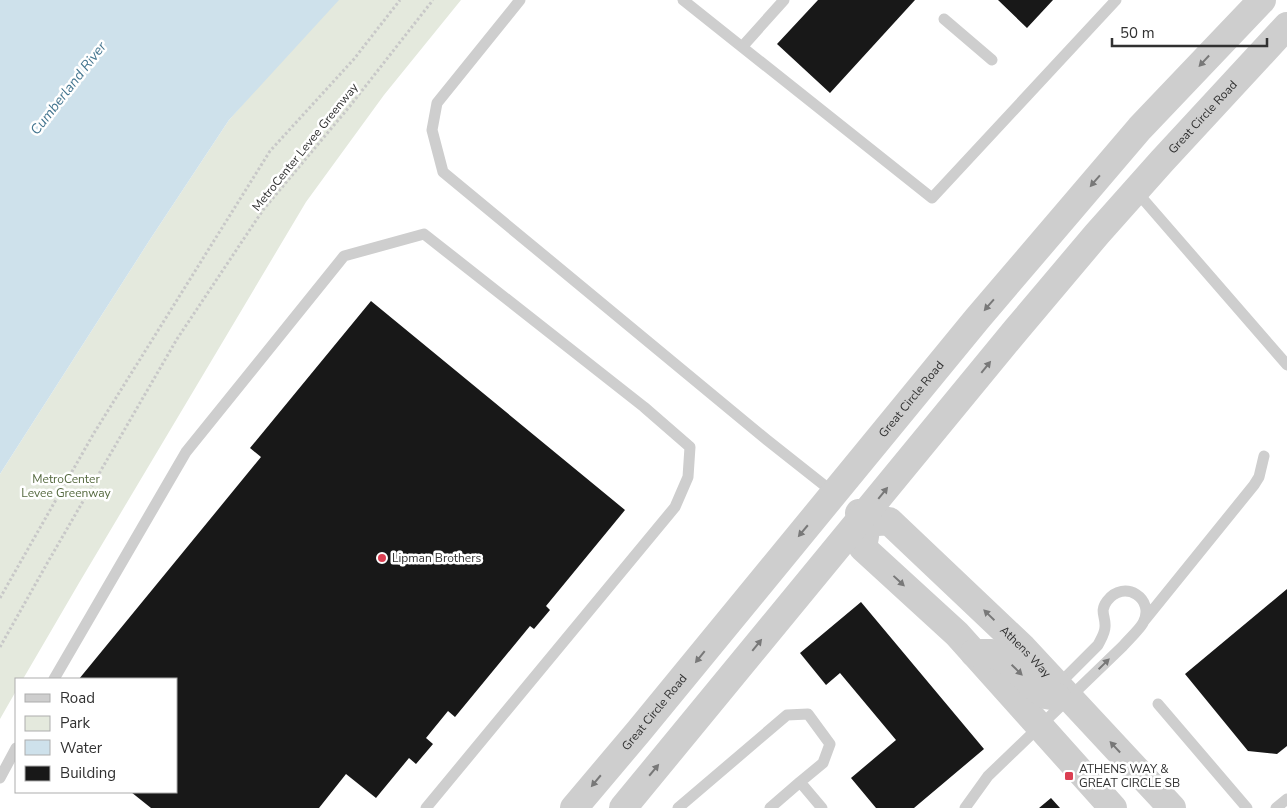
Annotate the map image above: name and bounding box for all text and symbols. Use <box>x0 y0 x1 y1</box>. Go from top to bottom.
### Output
scale bar <box>1112 15 1267 47</box>
text: 50 m <box>1120 23 1155 43</box>
water label: Cumberland River <box>26 37 111 139</box>
one-way arrow <box>1198 54 1210 66</box>
street label: Great Circle Road <box>1165 77 1241 157</box>
street label: MetroCenter Levee Greenway <box>248 79 362 214</box>
one-way arrow <box>1089 175 1101 187</box>
one-way arrow <box>984 298 995 311</box>
street label: Great Circle Road <box>875 357 947 441</box>
one-way arrow <box>980 361 991 374</box>
park label: MetroCenter Levee Greenway <box>21 471 112 501</box>
one-way arrow <box>877 486 888 499</box>
one-way arrow <box>797 524 808 537</box>
place label: Lipman Brothers <box>392 550 481 566</box>
marker: Lipman Brothers <box>376 552 388 564</box>
one-way arrow <box>893 575 905 587</box>
one-way arrow <box>983 609 995 621</box>
street label: Athens Way <box>996 622 1055 682</box>
one-way arrow <box>751 639 762 652</box>
one-way arrow <box>695 650 706 663</box>
one-way arrow <box>1098 658 1110 670</box>
one-way arrow <box>1010 664 1022 676</box>
street label: Great Circle Road <box>618 671 691 754</box>
legend <box>15 678 178 793</box>
text: Road <box>60 688 95 708</box>
text: Park <box>60 713 90 733</box>
text: Water <box>60 738 103 758</box>
one-way arrow <box>1109 741 1121 753</box>
place label: ATHENS WAY & GREAT CIRCLE SB <box>1079 761 1180 791</box>
text: Building <box>60 763 116 783</box>
one-way arrow <box>648 764 659 777</box>
marker: ATHENS WAY & GREAT CIRCLE SB <box>1063 770 1075 782</box>
one-way arrow <box>590 775 602 787</box>

